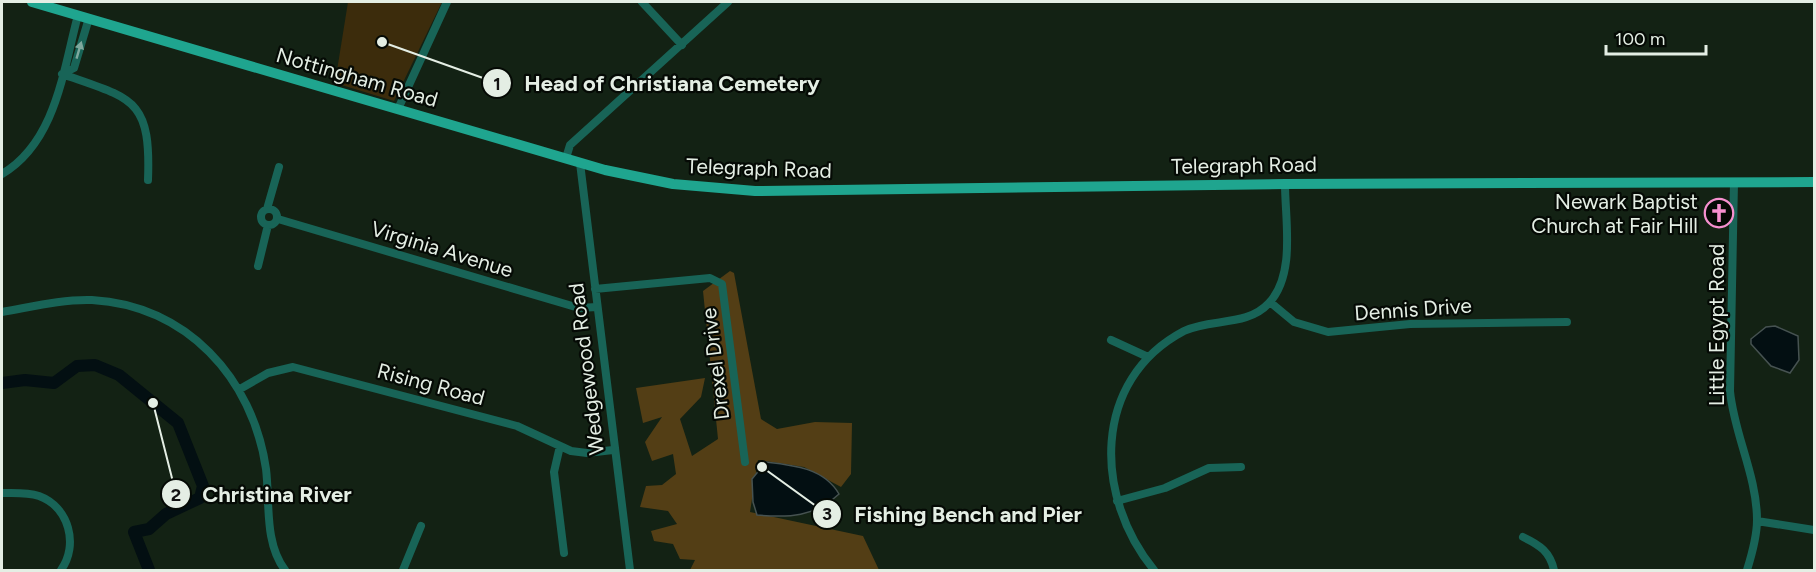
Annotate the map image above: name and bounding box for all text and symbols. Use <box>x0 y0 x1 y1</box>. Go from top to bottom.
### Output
scale bar <box>1606 18 1706 56</box>
text: 100 m <box>1615 28 1665 50</box>
one-way arrow <box>75 41 85 59</box>
street label: Nottingham Road <box>273 42 441 112</box>
callout: Head of Christiana Cemetery <box>482 63 831 103</box>
text: Head of Christiana Cemetery <box>524 70 820 97</box>
text: 1 <box>493 73 501 95</box>
street label: Telegraph Road <box>1171 151 1317 179</box>
street label: Telegraph Road <box>686 153 832 183</box>
place label: Newark Baptist Church at Fair Hill <box>1531 189 1698 238</box>
church icon: Newark Baptist Church at Fair Hill <box>1703 197 1735 229</box>
street label: Virginia Avenue <box>368 216 516 282</box>
street label: Little Egypt Road <box>1704 244 1729 406</box>
street label: Wedgewood Road <box>563 282 609 456</box>
street label: Dennis Drive <box>1353 292 1473 326</box>
street label: Drexel Drive <box>696 307 734 421</box>
street label: Rising Road <box>375 358 487 410</box>
callout: Christina River <box>161 474 364 514</box>
text: Christina River <box>202 481 352 508</box>
text: 2 <box>171 484 181 506</box>
callout: Fishing Bench and Pier <box>812 494 1094 534</box>
text: Fishing Bench and Pier <box>854 501 1082 528</box>
text: 3 <box>822 503 832 525</box>

